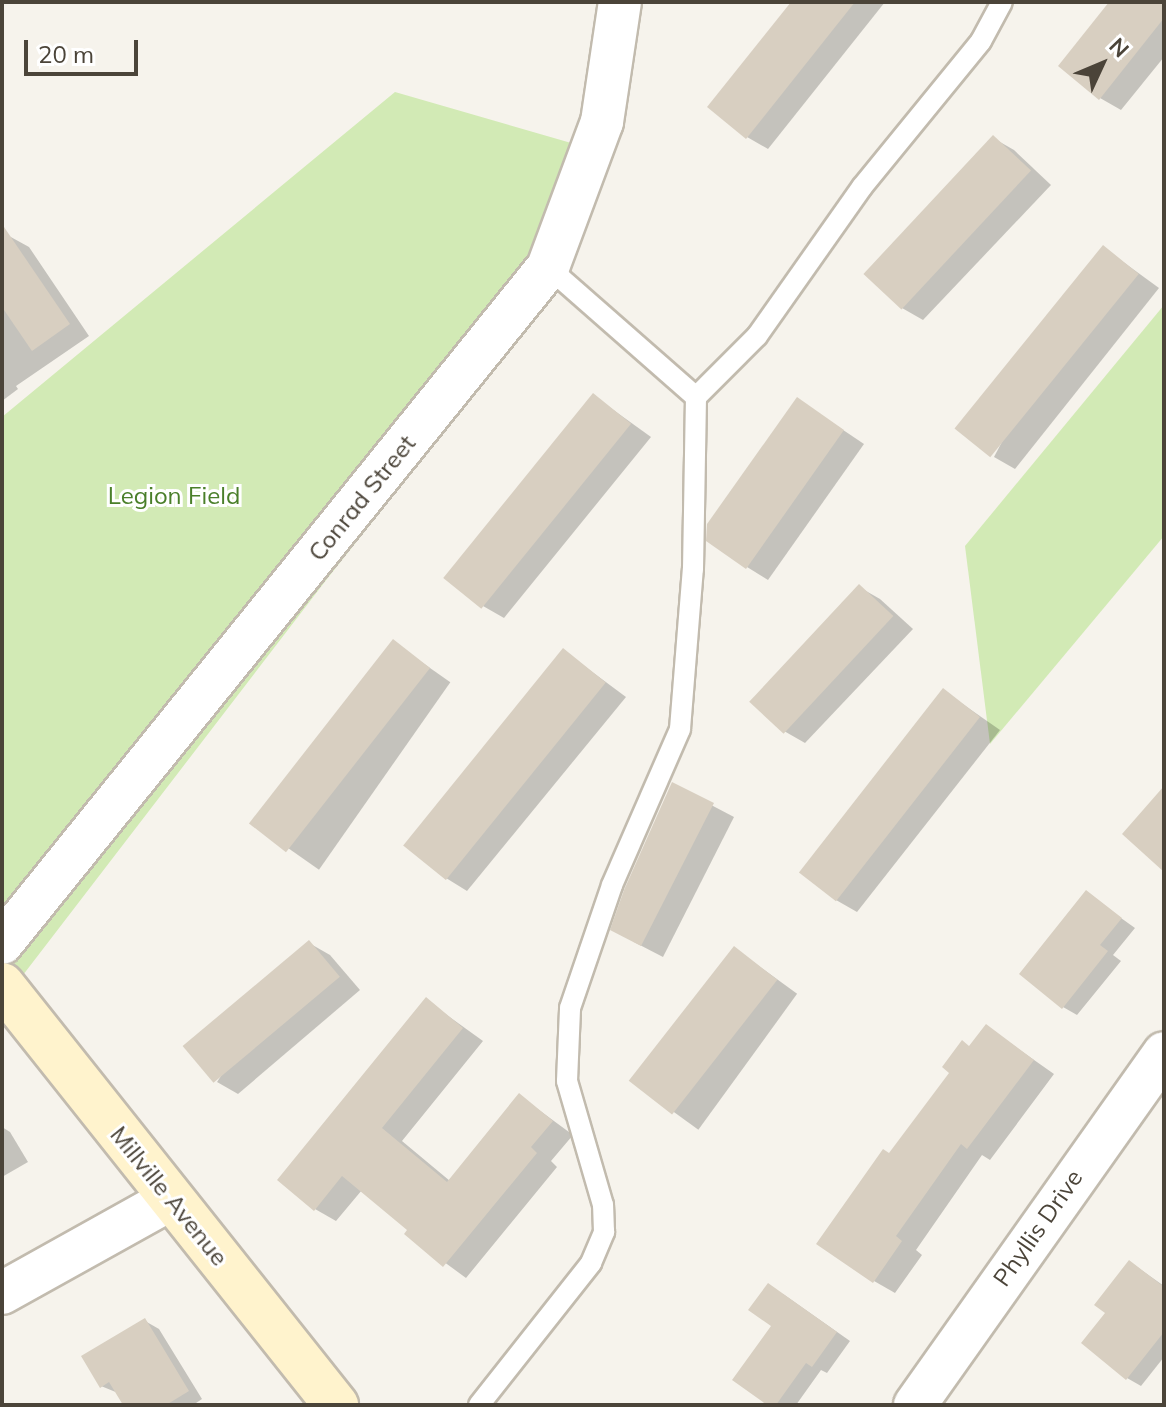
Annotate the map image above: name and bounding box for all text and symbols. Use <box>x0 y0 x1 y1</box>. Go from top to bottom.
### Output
scale bar <box>28 24 142 74</box>
north arrow <box>1062 24 1142 104</box>
text: N <box>1103 32 1135 63</box>
text: 20 m <box>38 39 94 69</box>
street label: Conrad Street <box>303 429 421 567</box>
park label: Legion Field <box>108 482 240 510</box>
street label: Millville Avenue <box>104 1121 234 1271</box>
street label: Phyllis Drive <box>987 1164 1089 1292</box>

